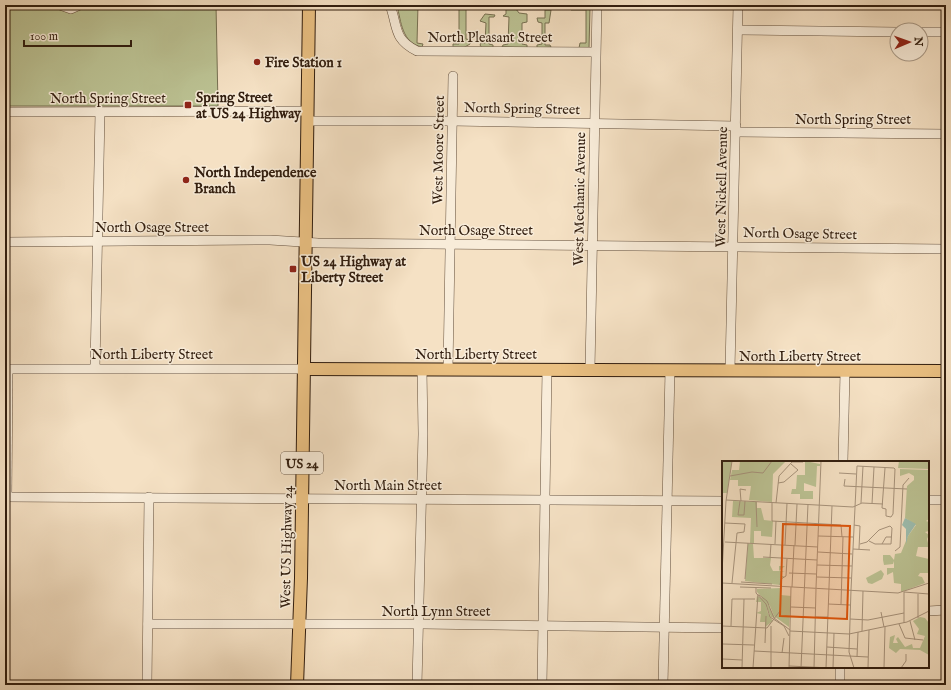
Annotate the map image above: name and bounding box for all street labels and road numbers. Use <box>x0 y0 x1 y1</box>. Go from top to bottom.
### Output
street label: North Pleasant Street <box>427 29 553 47</box>
street label: North Spring Street <box>50 90 166 108</box>
street label: West Moore Street <box>429 95 449 205</box>
street label: North Spring Street <box>464 99 580 119</box>
street label: North Spring Street <box>795 111 911 129</box>
street label: West Nickell Avenue <box>712 126 732 248</box>
street label: West Mechanic Avenue <box>570 131 590 266</box>
street label: North Osage Street <box>95 219 209 237</box>
street label: North Osage Street <box>419 222 533 240</box>
street label: North Osage Street <box>743 224 857 244</box>
street label: North Liberty Street <box>91 346 213 364</box>
street label: North Liberty Street <box>415 346 537 364</box>
street label: North Liberty Street <box>739 348 861 366</box>
road number: US 24 <box>281 452 323 474</box>
street label: North Main Street <box>334 477 442 495</box>
street label: West US Highway 24 <box>277 485 297 609</box>
street label: North Lynn Street <box>381 603 491 621</box>

